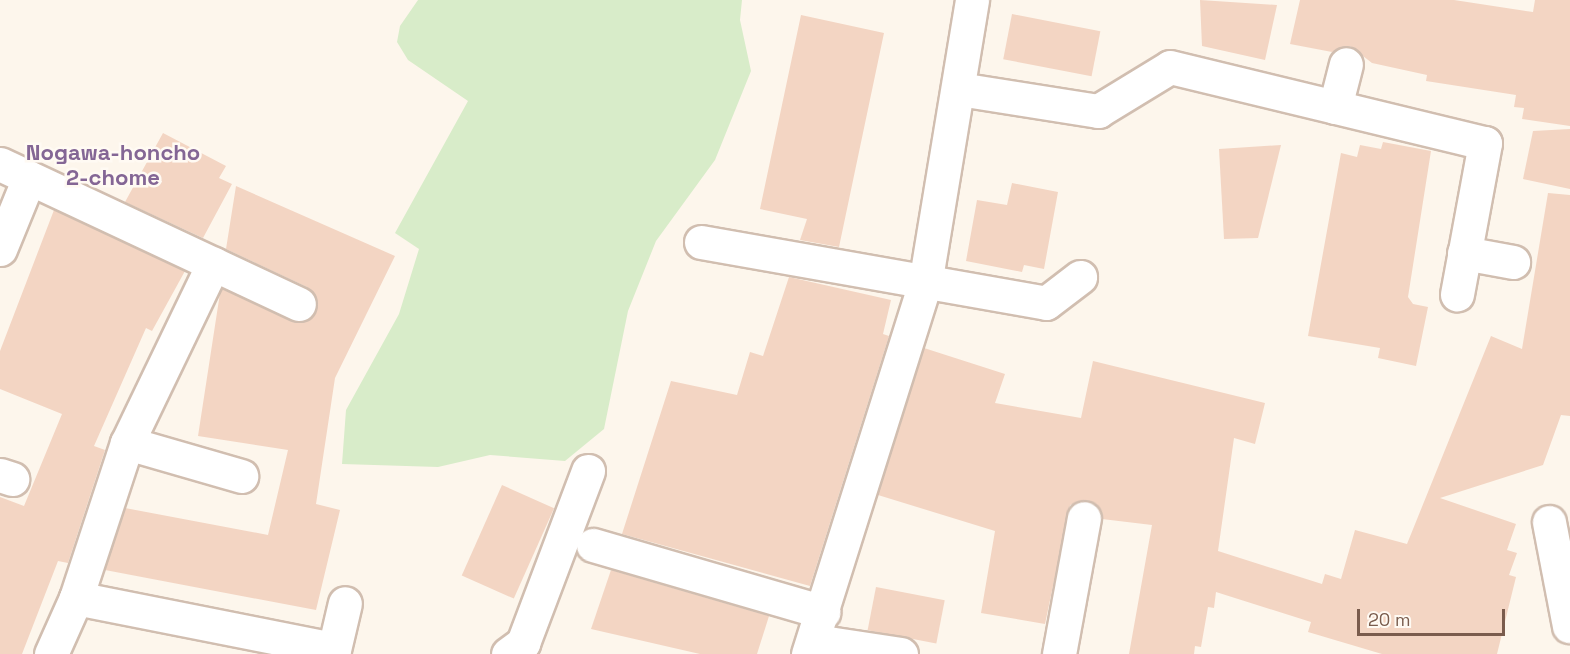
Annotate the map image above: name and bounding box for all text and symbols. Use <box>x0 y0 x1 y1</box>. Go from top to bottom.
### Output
district label: Nogawa-honcho 2-chome <box>26 139 200 190</box>
scale bar <box>1360 597 1508 635</box>
text: 20 m <box>1368 608 1411 631</box>

